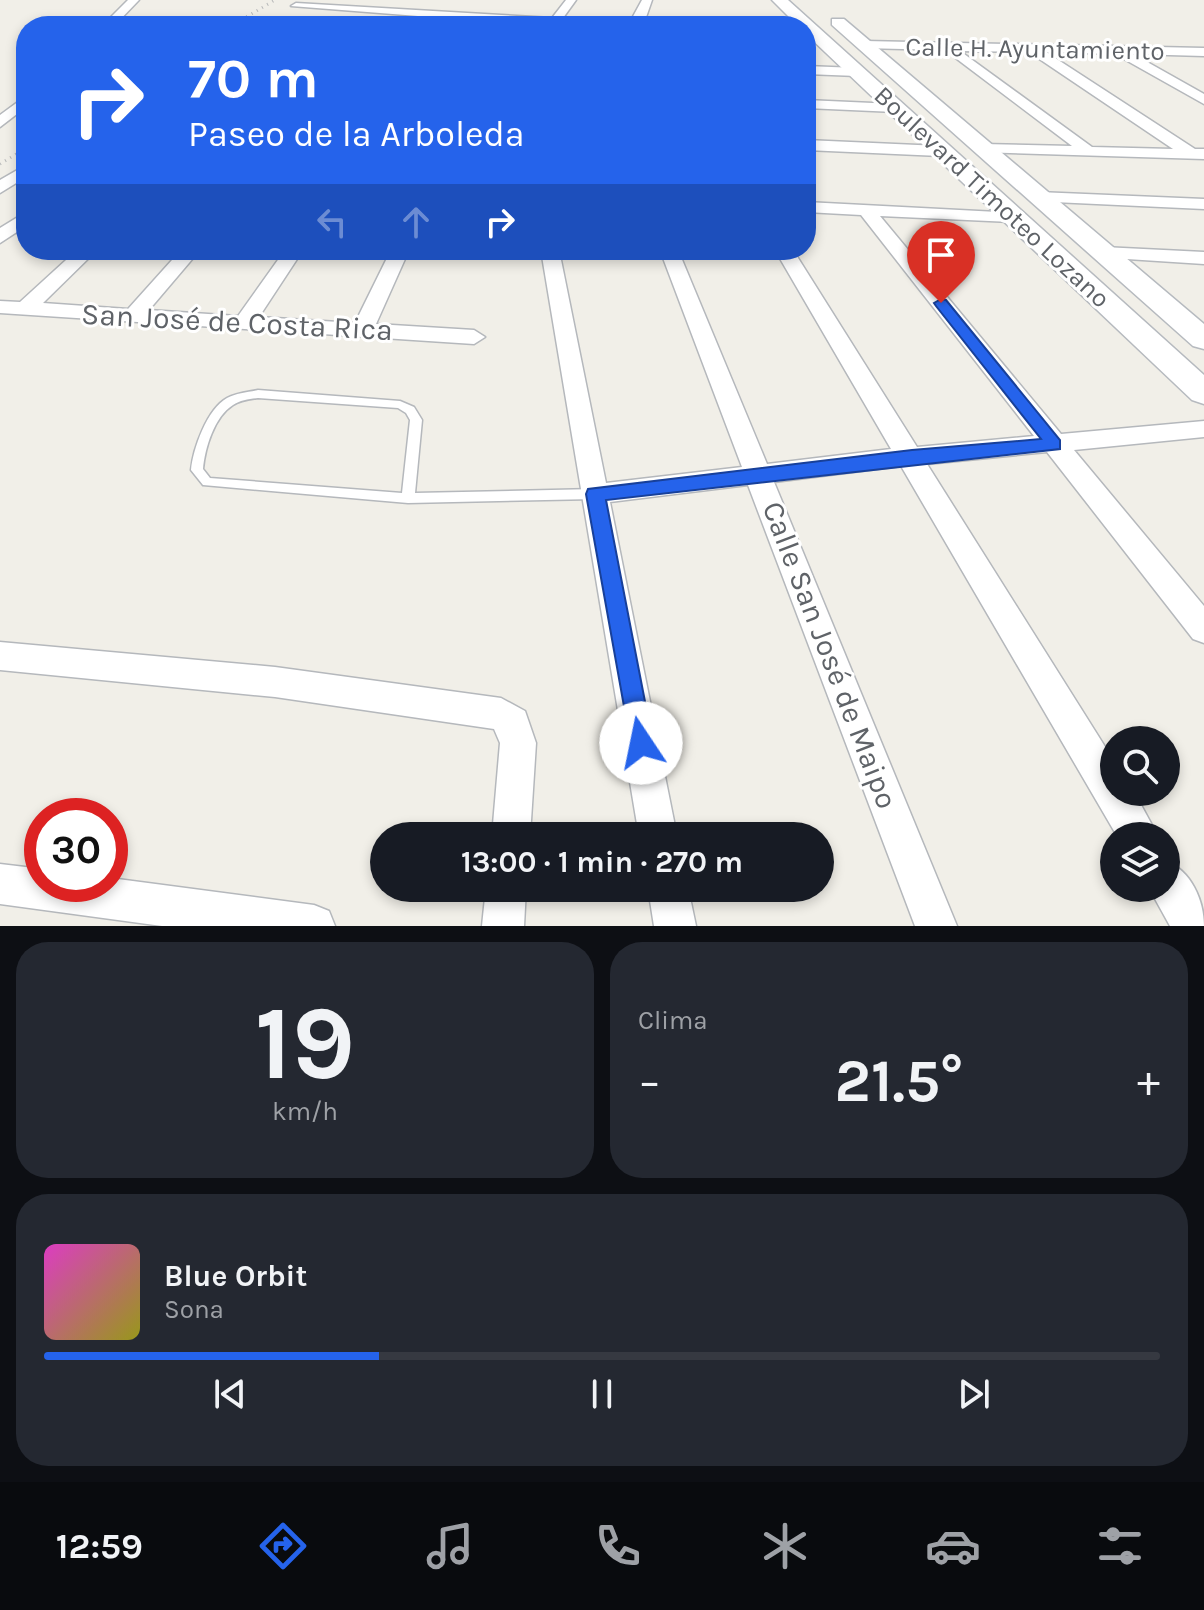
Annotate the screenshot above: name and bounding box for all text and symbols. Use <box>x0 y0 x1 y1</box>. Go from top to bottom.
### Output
street label: Calle H. Ayuntamiento <box>905 31 1165 67</box>
text: 70 m <box>188 46 319 111</box>
icon: right <box>56 48 160 152</box>
street label: Boulevard Timoteo Lozano <box>868 80 1116 314</box>
text: Paseo de la Arboleda <box>188 113 525 155</box>
icon: left <box>310 200 354 244</box>
icon: ahead <box>394 200 438 244</box>
icon: right <box>478 200 522 244</box>
pin <box>907 221 975 303</box>
icon: arrive <box>919 233 963 277</box>
street label: San José de Costa Rica <box>80 296 394 348</box>
street label: Calle San José de Maipo <box>755 496 905 814</box>
position arrow <box>599 701 683 785</box>
map controls <box>1100 726 1180 902</box>
button: search <box>1100 726 1180 806</box>
speed limit sign: 30 <box>24 798 128 902</box>
button: layers <box>1100 822 1180 902</box>
text: 13:00 · 1 min · 270 m <box>461 844 743 880</box>
text: 19 <box>255 983 355 1104</box>
text: Clima <box>638 1005 708 1036</box>
text: 21.5° <box>835 1046 963 1116</box>
text: − <box>638 1056 661 1107</box>
text: + <box>1137 1056 1160 1107</box>
text: km/h <box>272 1096 338 1127</box>
text: Blue Orbit <box>164 1258 307 1294</box>
text: Sona <box>164 1294 224 1325</box>
icon: previous <box>208 1372 252 1416</box>
icon: pause <box>580 1372 624 1416</box>
icon: next <box>952 1372 996 1416</box>
icon: directions <box>255 1518 311 1574</box>
icon: music <box>422 1518 478 1574</box>
icon: phone <box>590 1518 646 1574</box>
icon: climate <box>757 1518 813 1574</box>
icon: car <box>925 1518 981 1574</box>
icon: filters <box>1092 1518 1148 1574</box>
text: 12:59 <box>56 1525 143 1567</box>

